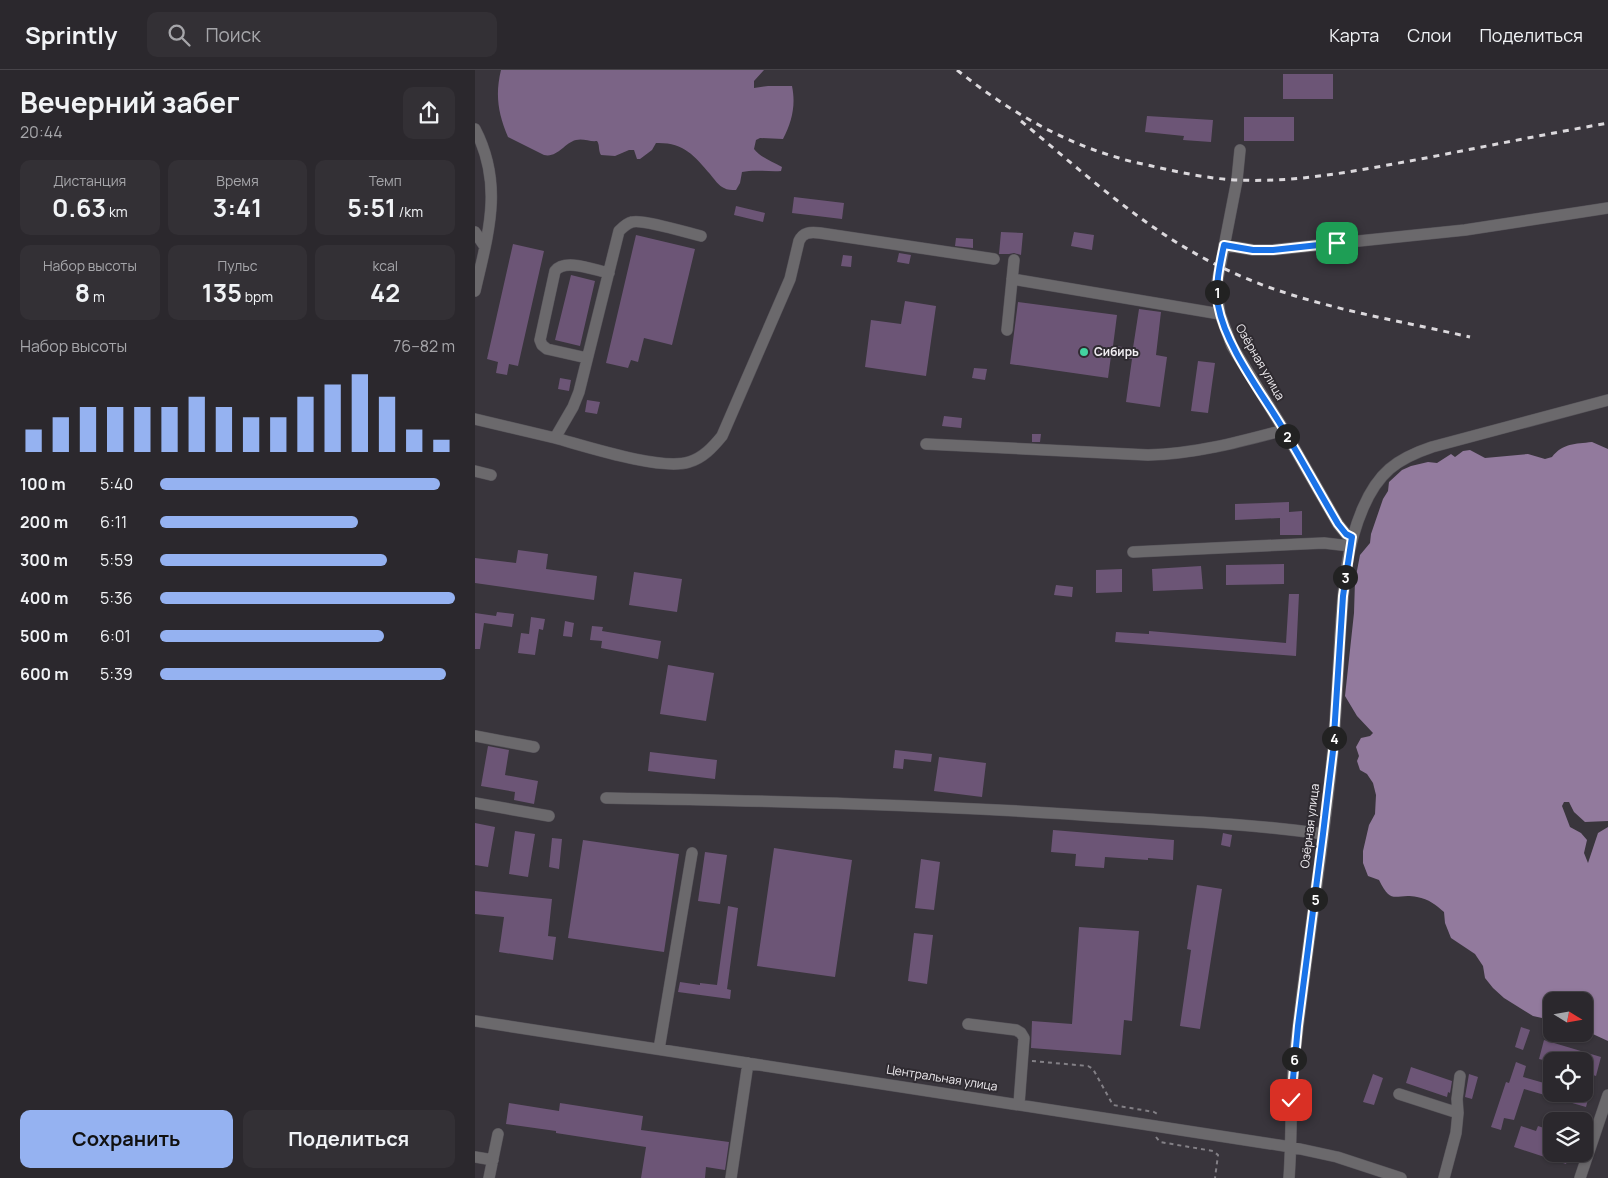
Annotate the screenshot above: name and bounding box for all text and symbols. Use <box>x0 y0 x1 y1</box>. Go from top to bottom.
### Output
search box <box>147 12 497 57</box>
text: Sprintly <box>25 18 117 51</box>
icon: search <box>165 21 193 49</box>
text: Поиск <box>205 22 261 48</box>
text: Карта <box>1329 23 1379 47</box>
text: Слои <box>1407 23 1451 47</box>
text: Поделиться <box>1479 23 1583 47</box>
text: Вечерний забег <box>20 83 240 121</box>
button: share <box>403 87 455 139</box>
text: 20:44 <box>20 121 63 143</box>
text: Дистанция <box>53 171 126 190</box>
text: Время <box>216 171 259 190</box>
text: Темп <box>369 171 402 190</box>
text: 0.63 <box>52 190 106 225</box>
text: 3:41 <box>213 190 262 225</box>
text: 5:51 <box>347 190 396 225</box>
text: km <box>106 202 128 221</box>
text: /km <box>396 202 423 221</box>
pin <box>1316 222 1358 264</box>
icon: arrive <box>1323 229 1351 257</box>
text: Набор высоты <box>43 256 137 275</box>
text: Пульс <box>217 256 258 275</box>
text: kcal <box>372 256 398 275</box>
text: 8 <box>75 275 90 310</box>
text: 135 <box>202 275 242 310</box>
text: 42 <box>370 275 400 310</box>
pin: 1 <box>1205 280 1229 304</box>
text: 1 <box>1214 283 1221 302</box>
text: m <box>90 287 105 306</box>
text: bpm <box>242 287 273 306</box>
street label: Озёрная улица <box>1232 321 1289 403</box>
text: Набор высоты <box>20 335 127 357</box>
text: 76–82 m <box>393 335 455 357</box>
place label: Сибирь <box>1094 343 1139 360</box>
marker: Сибирь <box>1078 346 1090 358</box>
pin: 2 <box>1275 424 1299 448</box>
text: 2 <box>1283 427 1292 446</box>
text: 100 m <box>20 473 66 495</box>
text: 5:40 <box>100 473 133 495</box>
text: 200 m <box>20 511 68 533</box>
text: 6:11 <box>100 511 127 533</box>
text: 300 m <box>20 549 68 571</box>
text: 5:59 <box>100 549 133 571</box>
pin: 3 <box>1333 564 1357 590</box>
text: 3 <box>1341 568 1350 587</box>
text: 400 m <box>20 587 68 609</box>
text: 5:36 <box>100 587 133 609</box>
text: 500 m <box>20 625 68 647</box>
text: 6:01 <box>100 625 131 647</box>
text: 600 m <box>20 663 69 685</box>
text: 5:39 <box>100 663 133 685</box>
pin: 4 <box>1321 726 1347 750</box>
text: 4 <box>1330 729 1339 748</box>
street label: Озёрная улица <box>1296 783 1323 869</box>
pin: 5 <box>1303 886 1327 912</box>
text: 5 <box>1311 890 1320 909</box>
north arrow <box>1543 992 1593 1042</box>
map controls <box>1543 992 1593 1162</box>
pin: 6 <box>1281 1046 1307 1072</box>
text: 6 <box>1290 1050 1299 1069</box>
button: locate <box>1543 1052 1593 1102</box>
street label: Центральная улица <box>885 1060 999 1095</box>
pin <box>1270 1079 1312 1121</box>
icon: check <box>1277 1086 1305 1114</box>
button: Сохранить <box>20 1110 233 1168</box>
button: Поделиться <box>243 1110 455 1168</box>
button: layers <box>1543 1112 1593 1162</box>

